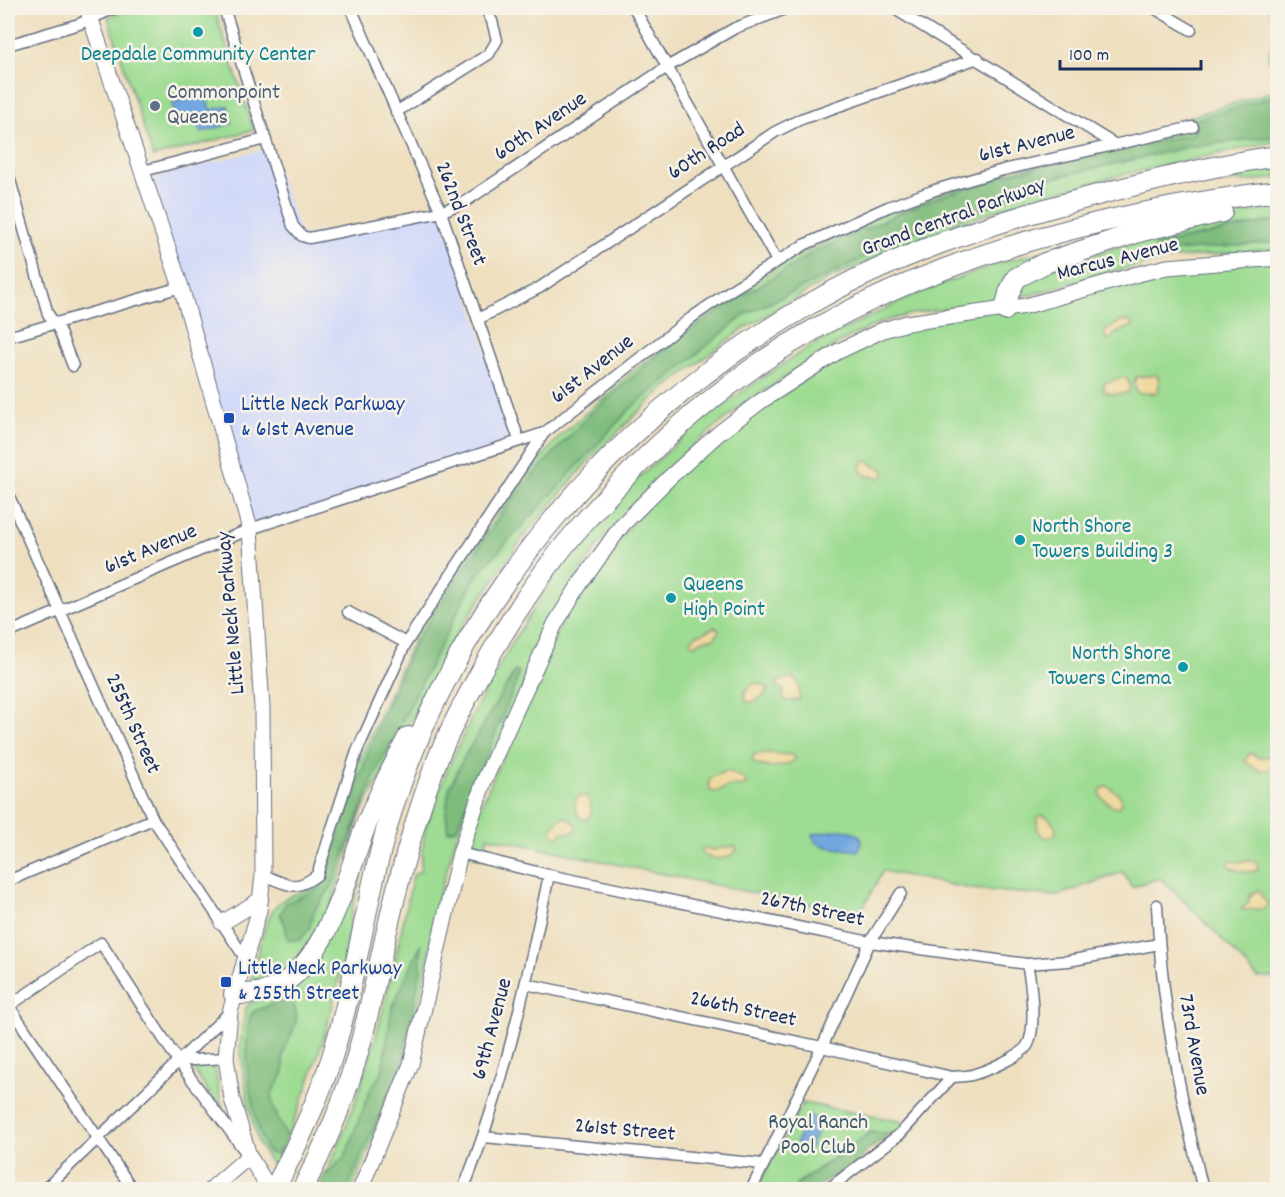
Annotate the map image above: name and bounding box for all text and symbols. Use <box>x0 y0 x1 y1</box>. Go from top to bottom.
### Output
marker: Deepdale Community Center <box>191 25 205 39</box>
scale bar <box>1060 33 1201 71</box>
place label: Deepdale Community Center <box>81 40 316 71</box>
text: 100 m <box>1069 44 1109 69</box>
place label: Commonpoint Queens <box>167 78 280 134</box>
street label: 60th Avenue <box>488 84 594 170</box>
marker: Commonpoint Queens <box>148 99 162 113</box>
street label: 60th Road <box>662 115 752 189</box>
street label: 61st Avenue <box>976 118 1078 172</box>
street label: 262nd Street <box>426 158 494 270</box>
street label: Grand Central Parkway <box>858 170 1051 266</box>
street label: Marcus Avenue <box>1054 230 1182 290</box>
street label: 61st Avenue <box>545 328 641 412</box>
place label: Little Neck Parkway & 61st Avenue <box>241 390 406 446</box>
marker: Little Neck Parkway & 61st Avenue <box>222 411 236 425</box>
place label: North Shore Towers Building 3 <box>1032 512 1173 568</box>
street label: 61st Avenue <box>100 517 202 583</box>
street label: Little Neck Parkway <box>209 529 255 696</box>
marker: North Shore Towers Building 3 <box>1013 533 1027 547</box>
place label: Queens High Point <box>683 570 765 626</box>
marker: Queens High Point <box>664 591 678 605</box>
place label: North Shore Towers Cinema <box>1048 639 1172 695</box>
marker: North Shore Towers Cinema <box>1176 660 1190 674</box>
street label: 255th Street <box>96 669 168 779</box>
street label: 267th Street <box>757 884 867 936</box>
place label: Little Neck Parkway & 255th Street <box>238 954 403 1010</box>
marker: Little Neck Parkway & 255th Street <box>219 975 233 989</box>
street label: 69th Avenue <box>465 975 521 1083</box>
street label: 266th Street <box>687 984 799 1036</box>
street label: 73rd Avenue <box>1169 992 1217 1098</box>
park label: Royal Ranch Pool Club <box>768 1108 868 1164</box>
street label: 261st Street <box>573 1111 677 1151</box>

